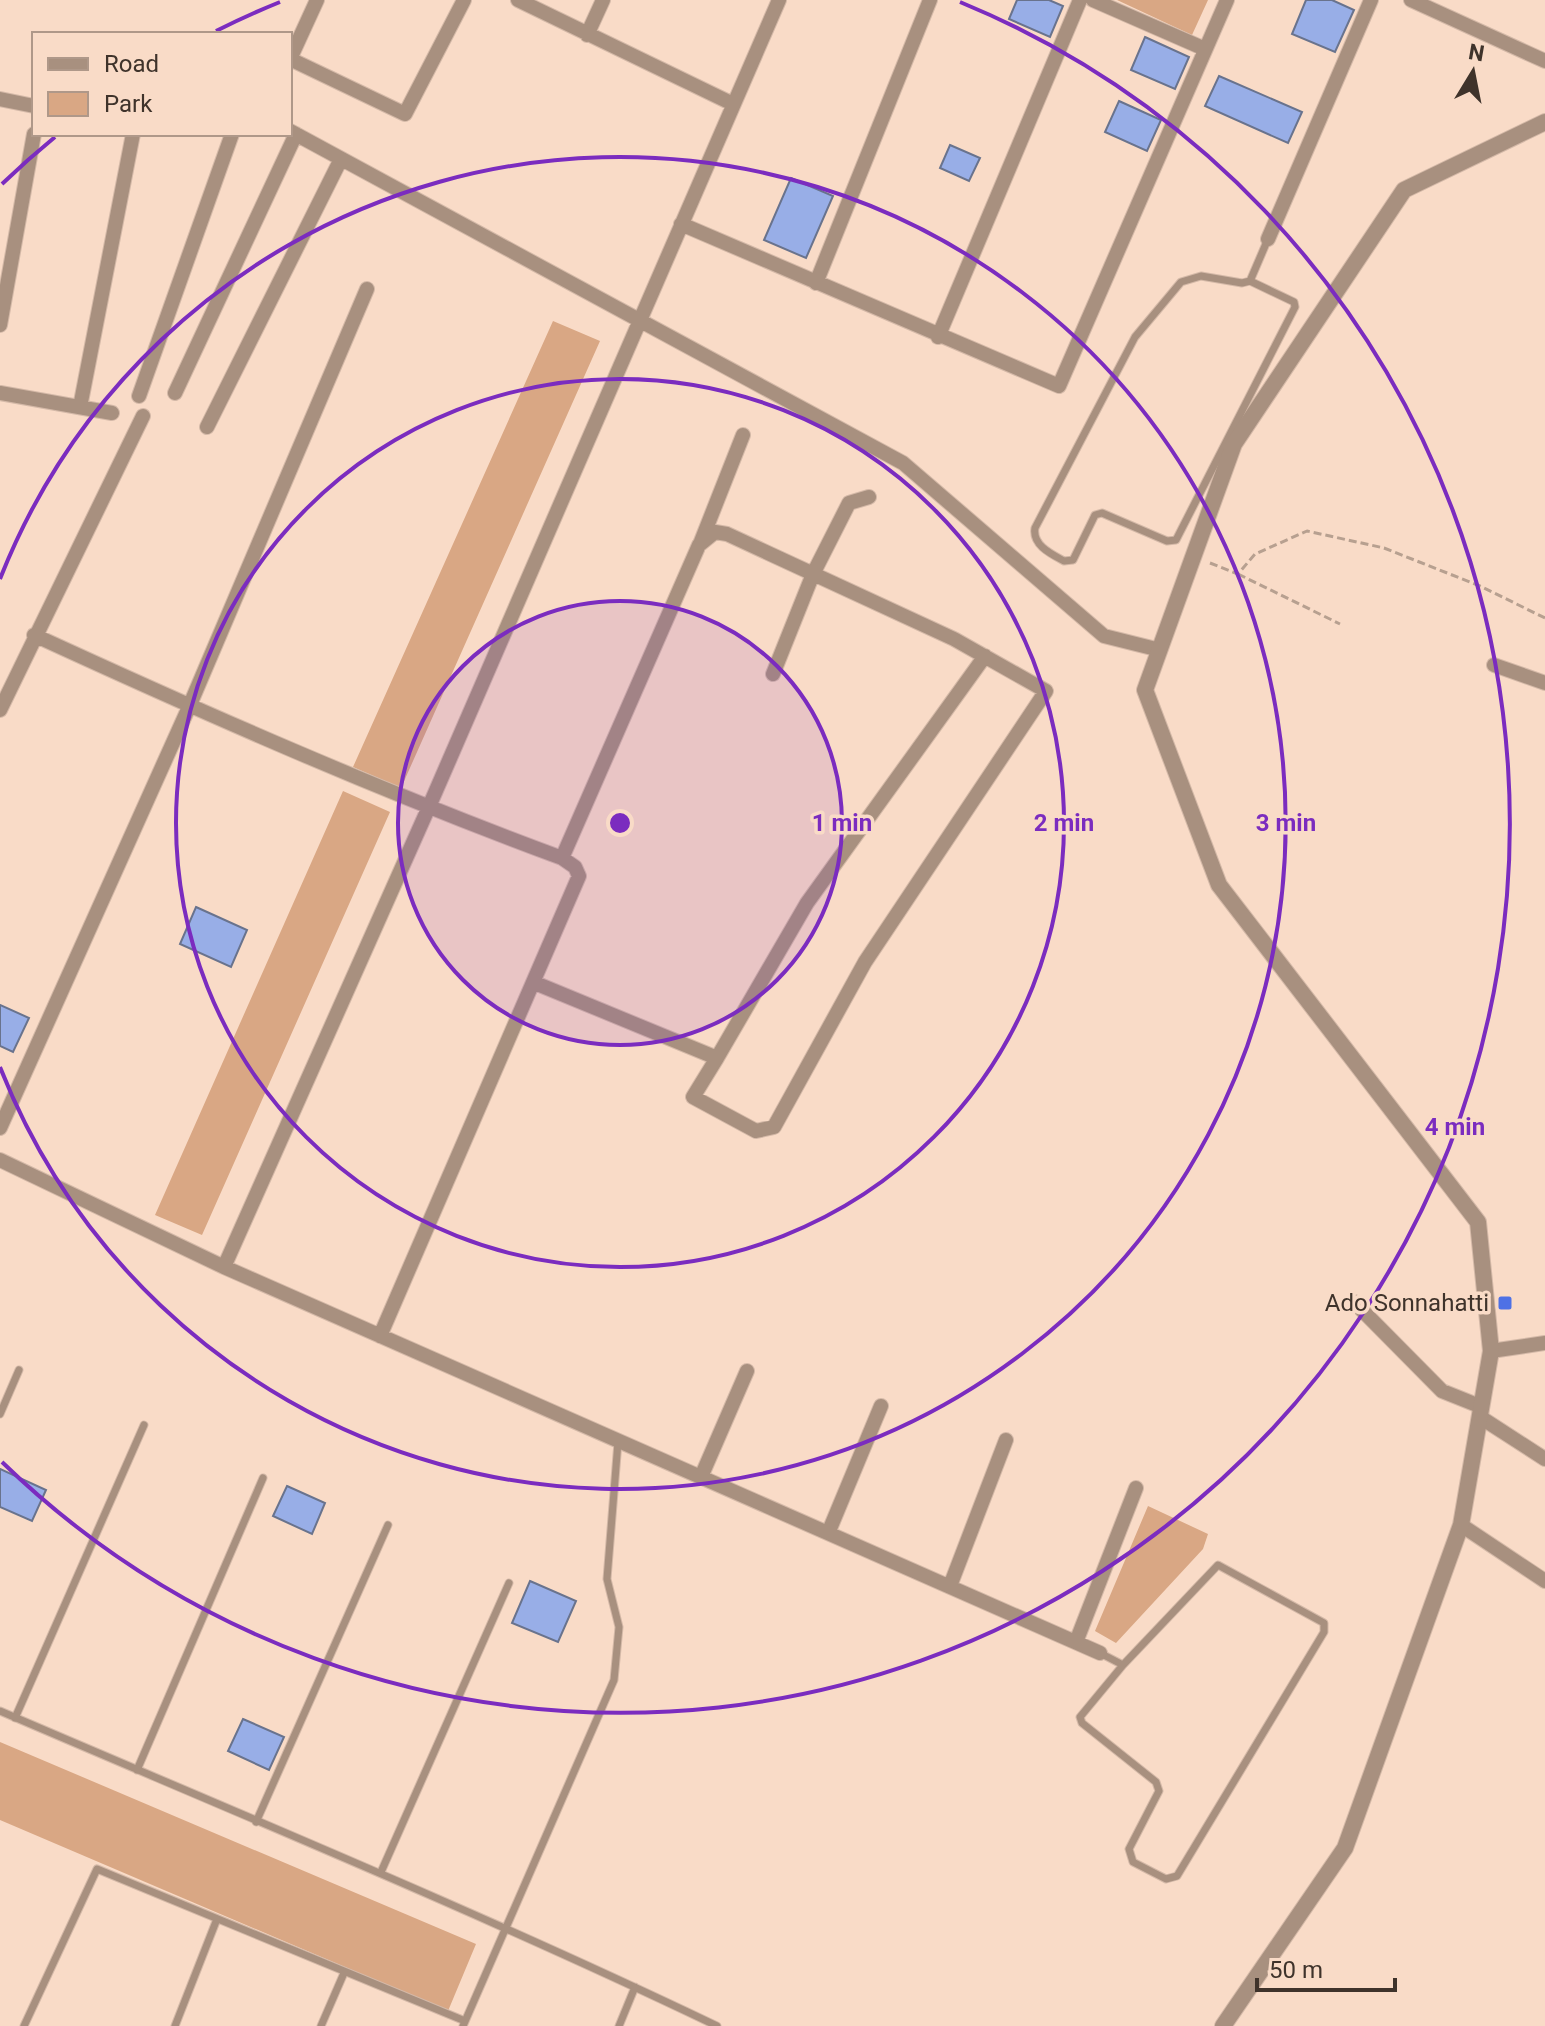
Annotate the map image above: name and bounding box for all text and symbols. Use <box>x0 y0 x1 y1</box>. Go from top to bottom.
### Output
legend <box>32 32 292 136</box>
north arrow <box>1433 32 1513 112</box>
text: N <box>1467 39 1486 66</box>
text: Road <box>104 50 159 78</box>
text: Park <box>104 90 153 118</box>
centre of rings <box>606 809 634 837</box>
text: 1 min <box>812 809 872 837</box>
text: 2 min <box>1034 809 1094 837</box>
text: 3 min <box>1256 809 1316 837</box>
text: 4 min <box>1425 1113 1485 1141</box>
place label: Ado Sonnahatti <box>1325 1289 1489 1317</box>
marker: Ado Sonnahatti <box>1496 1294 1514 1312</box>
scale bar <box>1257 1942 1395 1992</box>
text: 50 m <box>1269 1956 1323 1984</box>

